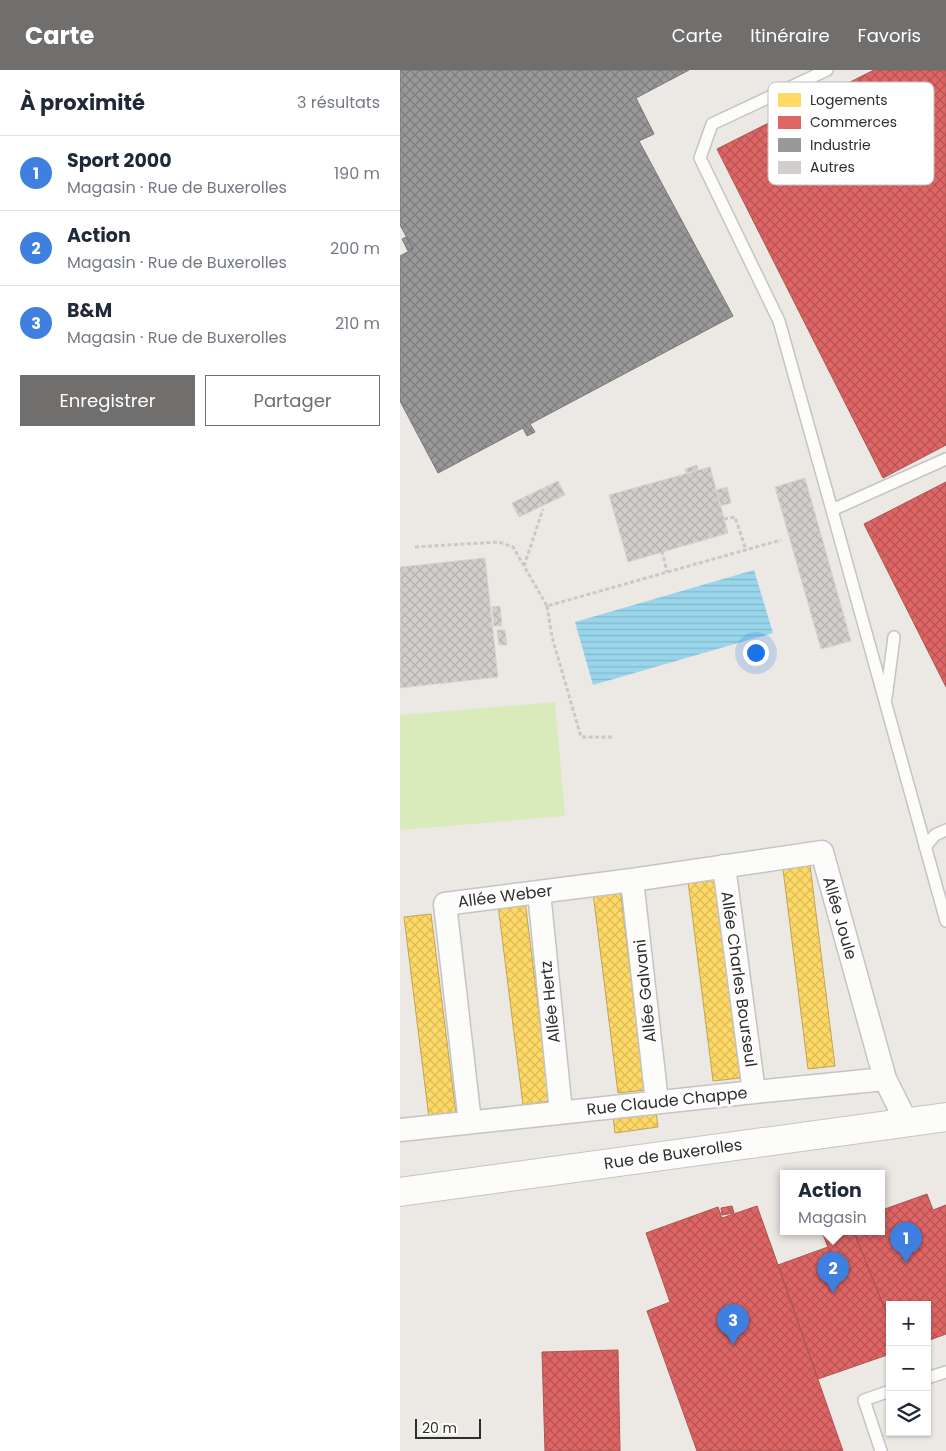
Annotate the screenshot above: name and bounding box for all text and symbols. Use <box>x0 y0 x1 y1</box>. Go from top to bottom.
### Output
text: Carte <box>25 19 94 52</box>
text: Carte <box>672 23 722 48</box>
text: Itinéraire <box>750 23 830 48</box>
text: Favoris <box>858 23 921 48</box>
legend <box>768 82 934 185</box>
text: À proximité <box>20 88 145 117</box>
text: Logements <box>810 90 888 110</box>
text: 3 résultats <box>297 91 380 114</box>
text: Commerces <box>810 112 897 132</box>
text: Industrie <box>810 135 871 155</box>
text: Sport 2000 <box>67 147 172 174</box>
text: Autres <box>810 157 855 177</box>
text: 1 <box>33 162 39 185</box>
text: 190 m <box>334 162 380 185</box>
text: Magasin · Rue de Buxerolles <box>67 176 287 199</box>
text: Action <box>67 222 131 249</box>
text: 2 <box>31 237 41 260</box>
text: 200 m <box>330 237 380 260</box>
text: Magasin · Rue de Buxerolles <box>67 251 287 274</box>
text: B&M <box>67 297 112 324</box>
text: 3 <box>31 312 41 335</box>
text: 210 m <box>335 312 380 335</box>
text: Magasin · Rue de Buxerolles <box>67 326 287 349</box>
button: Enregistrer <box>20 375 195 426</box>
button: Partager <box>205 375 380 426</box>
your location <box>743 640 769 666</box>
street label: Allée Joule <box>817 874 863 962</box>
street label: Allée Weber <box>456 879 554 913</box>
street label: Allée Charles Bourseul <box>715 890 763 1068</box>
street label: Allée Galvani <box>628 938 662 1044</box>
street label: Allée Hertz <box>534 960 566 1044</box>
street label: Rue Claude Chappe <box>585 1081 749 1121</box>
street label: Rue de Buxerolles <box>602 1133 744 1175</box>
popup <box>780 1170 885 1235</box>
text: Action <box>798 1177 862 1204</box>
text: Magasin <box>798 1206 867 1229</box>
pin: 1 <box>890 1222 922 1263</box>
pin: 2 <box>817 1252 849 1293</box>
map controls <box>886 1301 931 1436</box>
button: + <box>886 1301 931 1346</box>
pin: 3 <box>717 1304 749 1345</box>
button: − <box>886 1346 931 1391</box>
button: layers <box>886 1391 931 1436</box>
scale bar <box>415 1416 481 1439</box>
text: 20 m <box>422 1418 457 1438</box>

